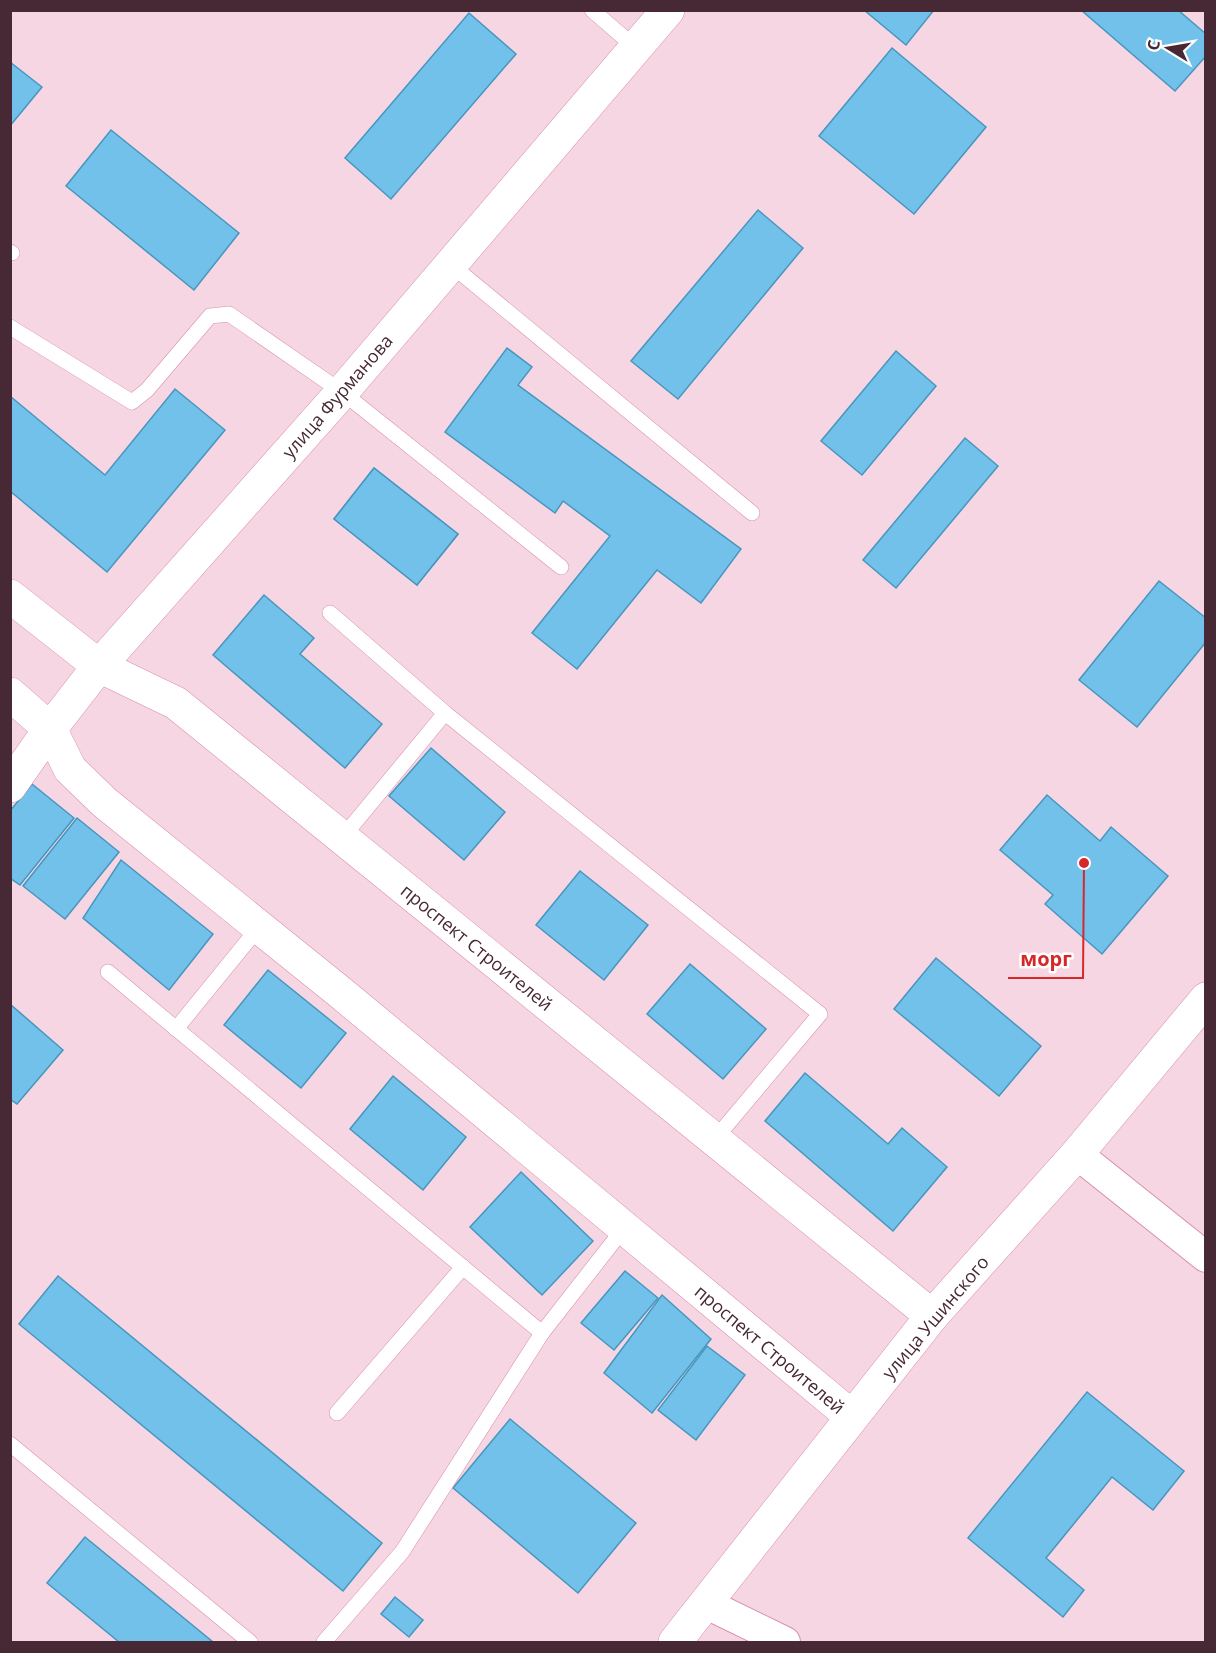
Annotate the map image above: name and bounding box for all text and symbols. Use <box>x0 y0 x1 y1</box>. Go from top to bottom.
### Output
north arrow <box>1138 18 1198 78</box>
text: С <box>1142 38 1165 52</box>
street label: улица Фурманова <box>276 329 398 463</box>
street label: проспект Строителей <box>396 878 558 1016</box>
callout: морг <box>1008 940 1083 978</box>
text: морг <box>1020 945 1072 972</box>
street label: улица Ушинского <box>876 1250 994 1384</box>
street label: проспект Строителей <box>690 1279 850 1419</box>

